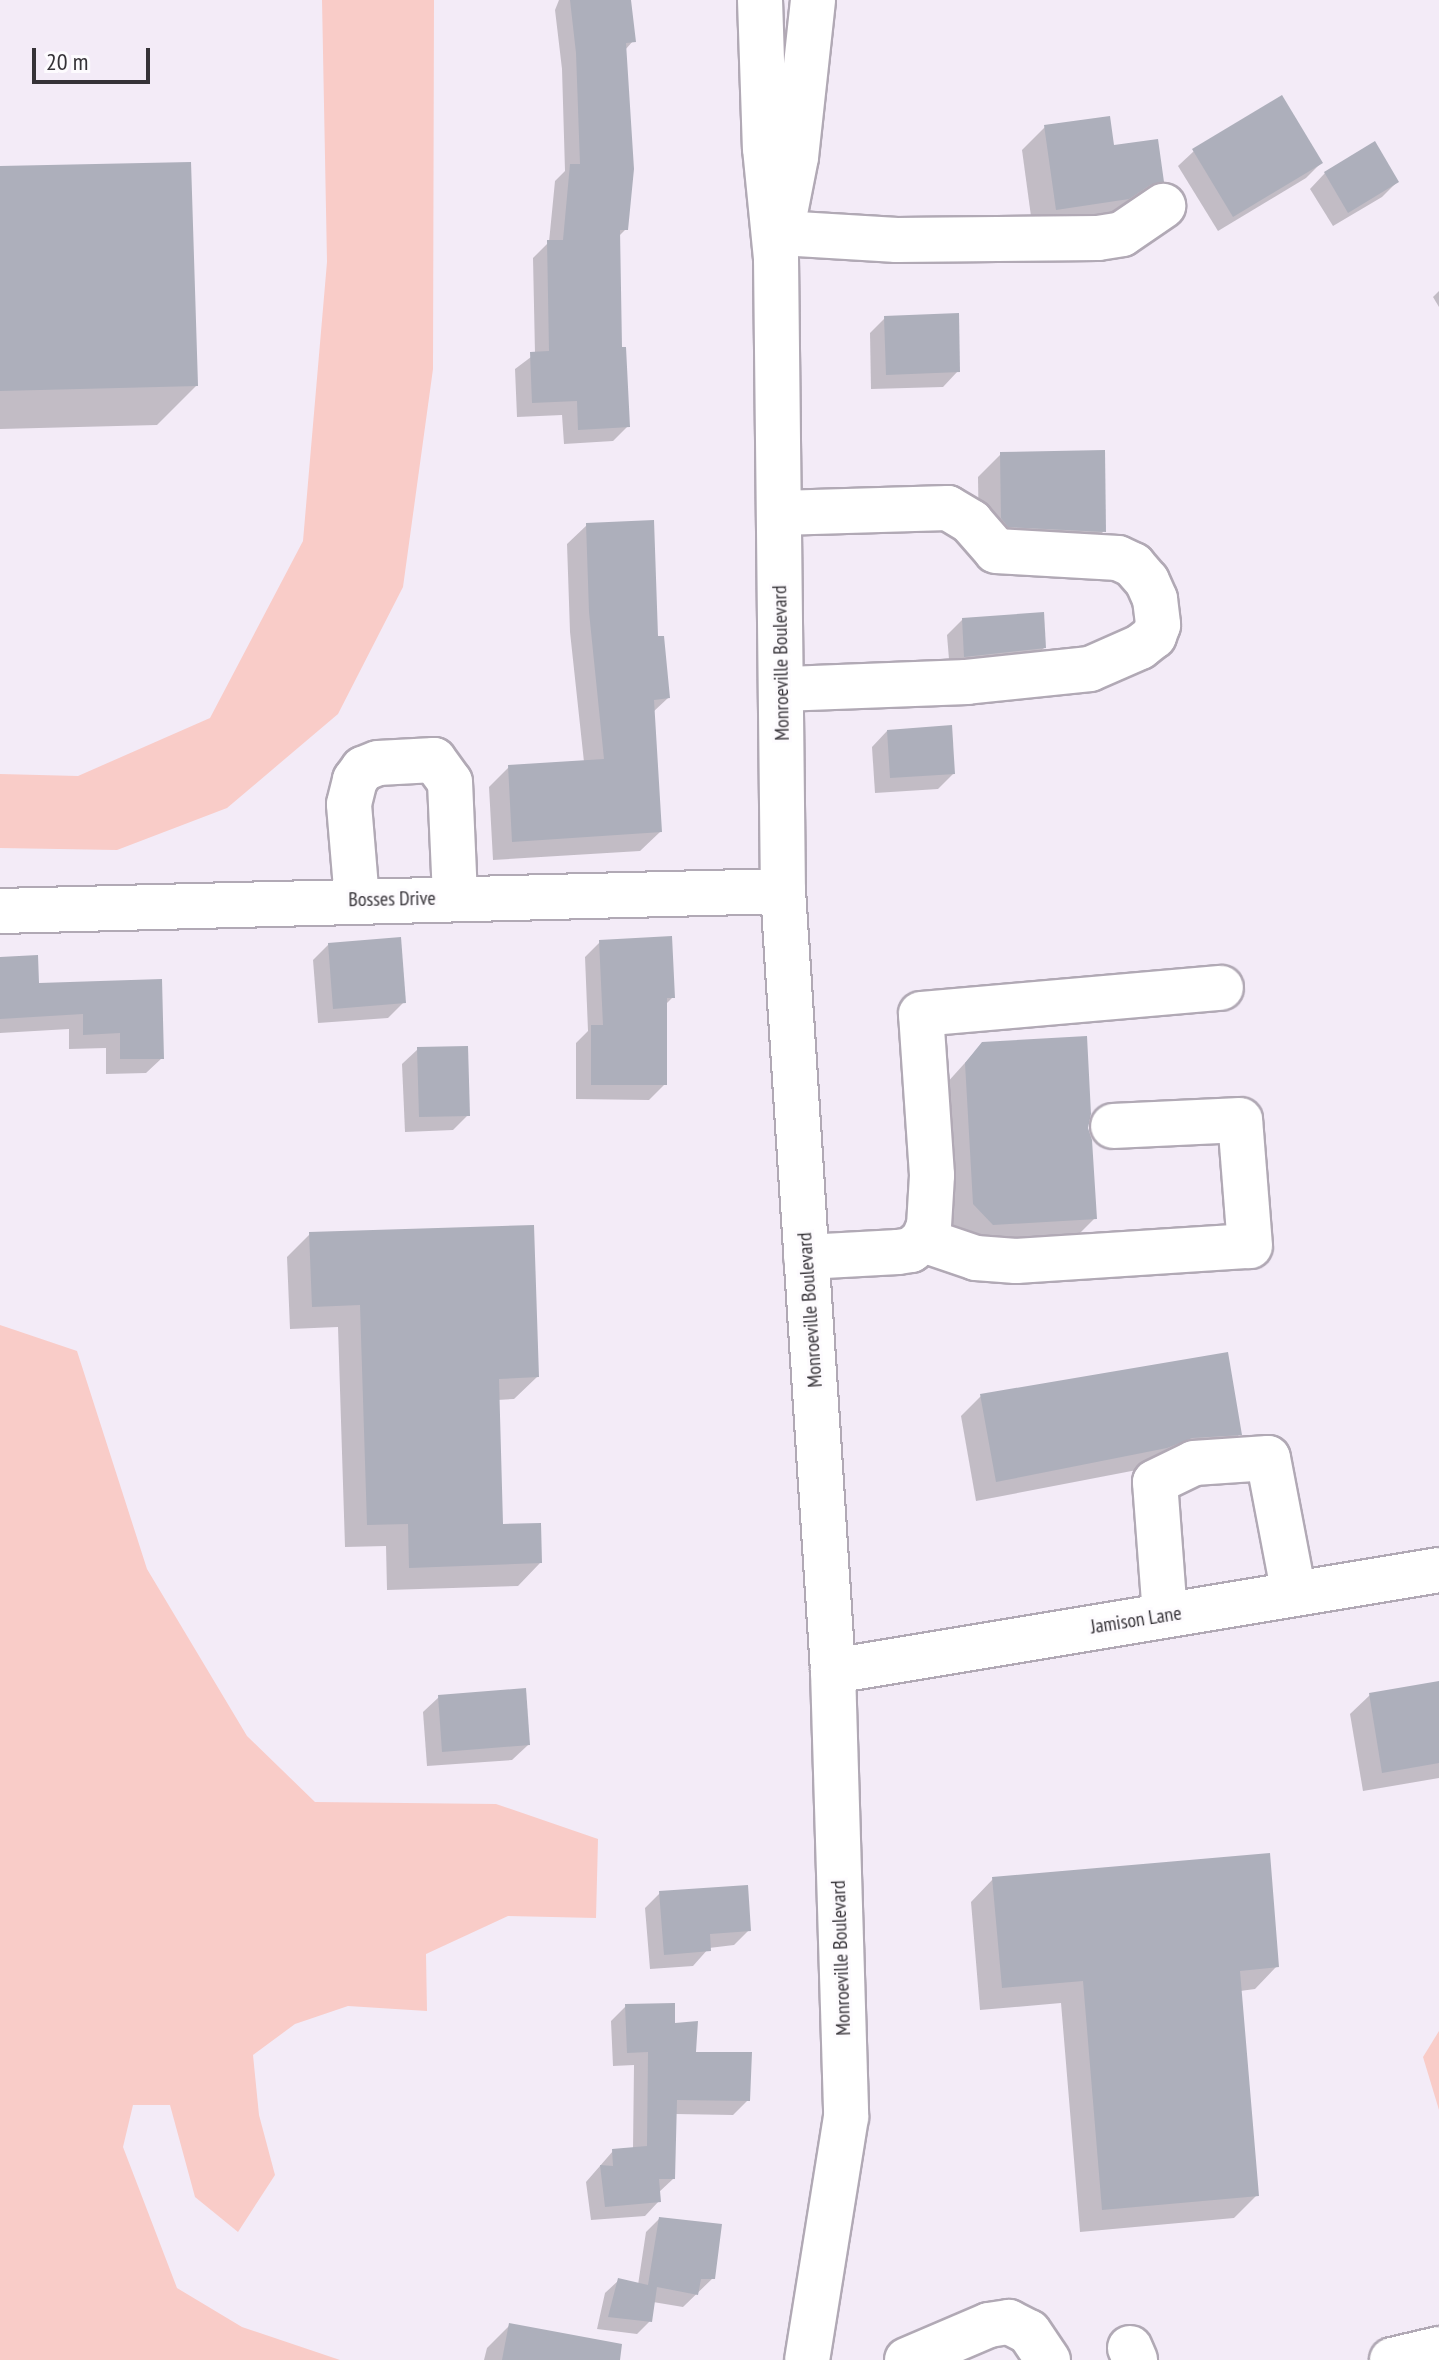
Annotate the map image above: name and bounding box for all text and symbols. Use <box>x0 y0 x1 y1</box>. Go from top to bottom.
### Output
scale bar <box>36 32 154 82</box>
text: 20 m <box>46 46 88 77</box>
street label: Monroeville Boulevard <box>768 585 794 741</box>
street label: Bosses Drive <box>348 886 436 912</box>
street label: Monroeville Boulevard <box>793 1232 827 1388</box>
street label: Jamison Lane <box>1089 1601 1183 1639</box>
street label: Monroeville Boulevard <box>826 1880 856 2036</box>

